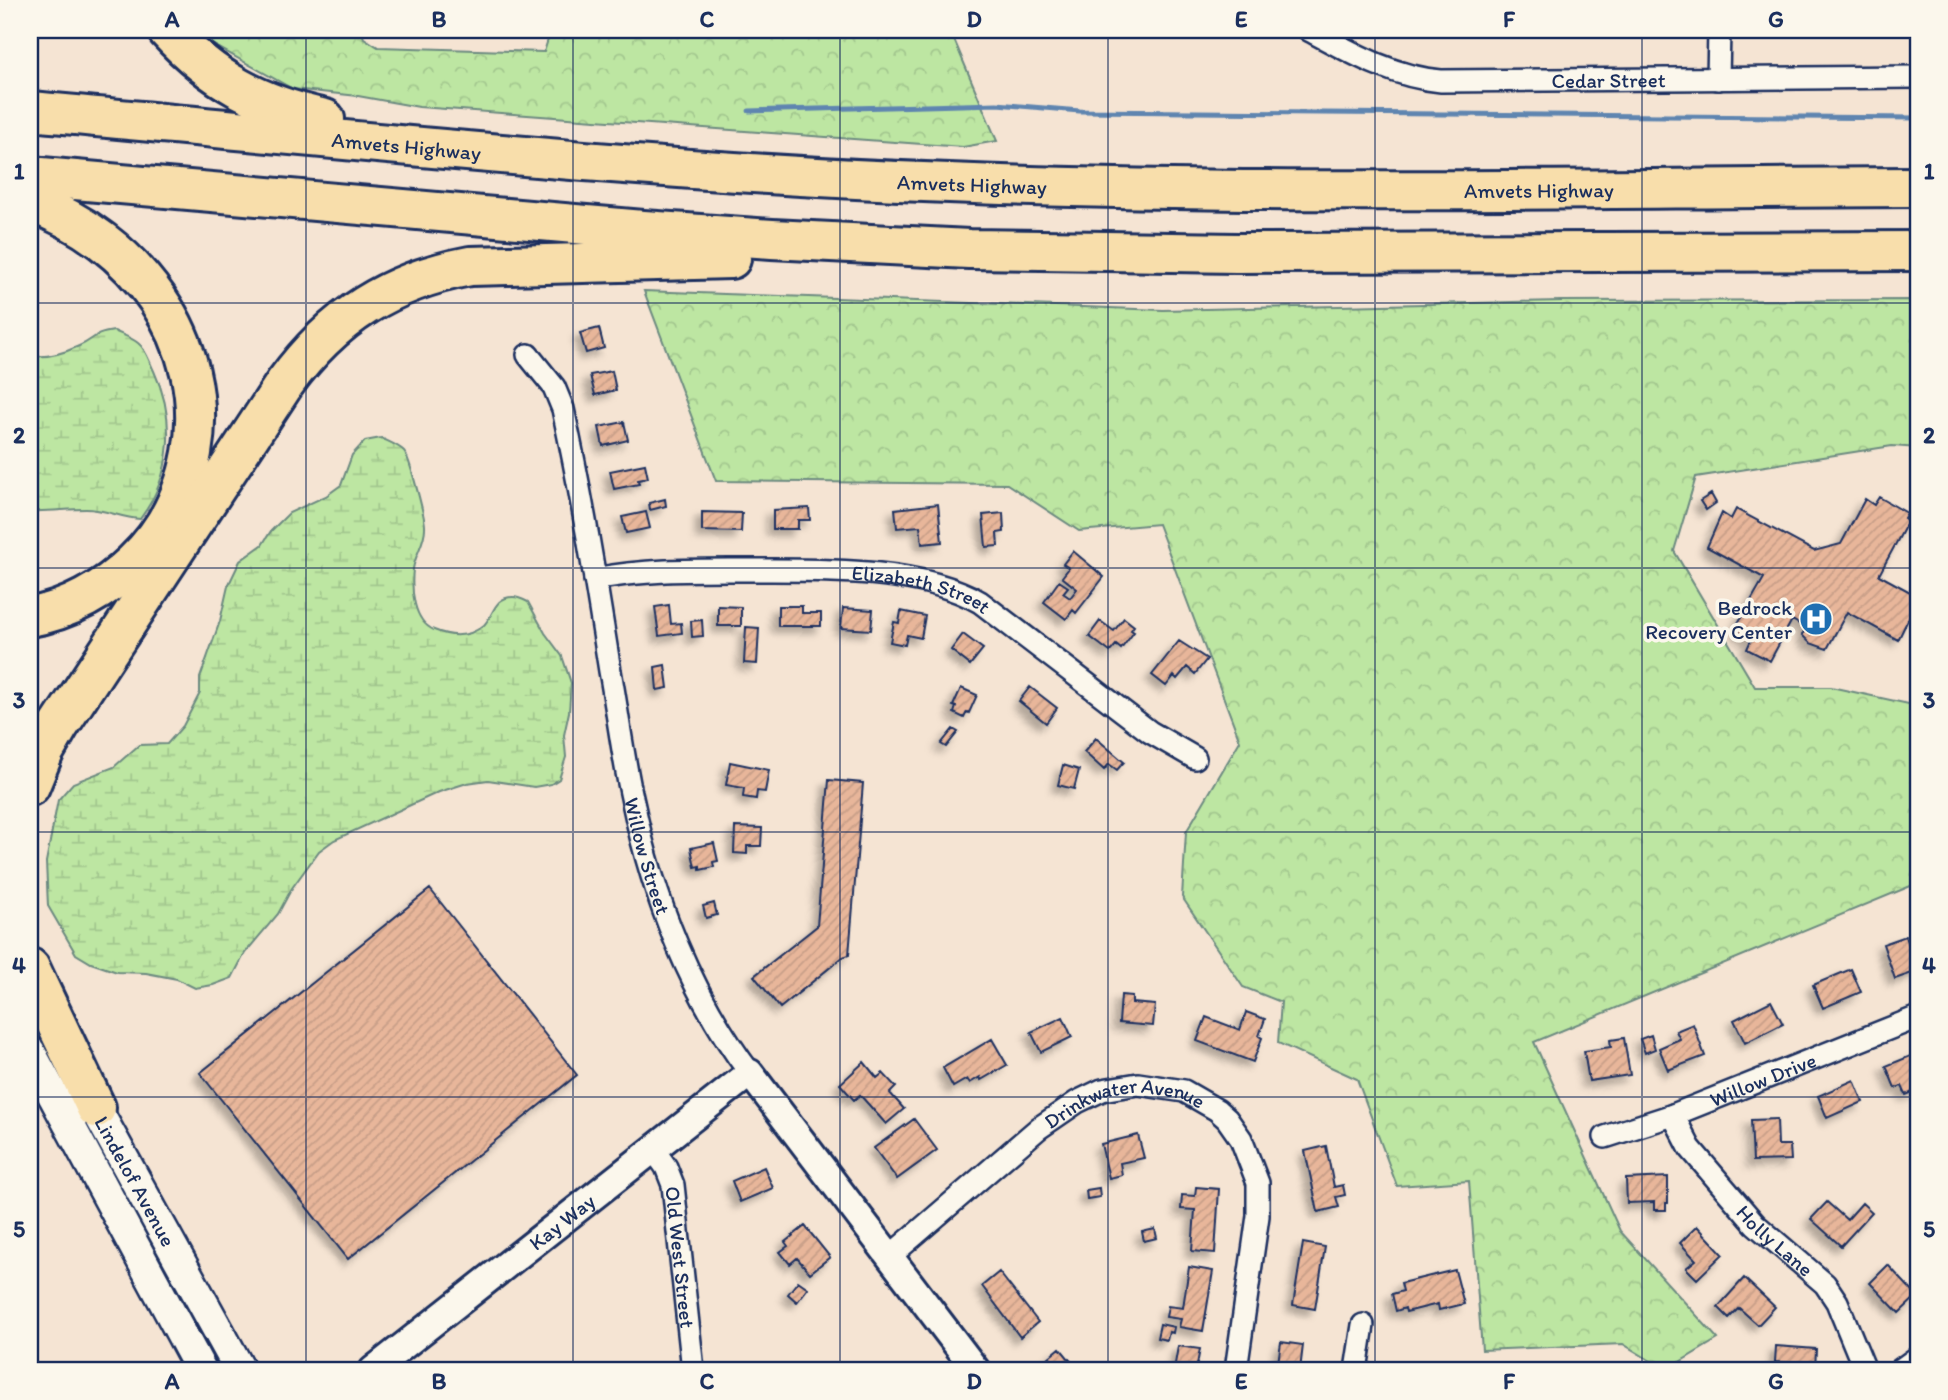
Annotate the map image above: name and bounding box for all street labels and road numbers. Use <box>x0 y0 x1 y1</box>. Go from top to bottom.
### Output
street label: Cedar Street <box>1551 67 1666 93</box>
street label: Amvets Highway <box>331 126 482 165</box>
street label: Amvets Highway <box>897 168 1047 199</box>
street label: Amvets Highway <box>1464 177 1614 203</box>
street label: Elizabeth Street <box>851 559 996 618</box>
street label: Willow Street <box>620 795 677 918</box>
street label: Willow Drive <box>1706 1047 1819 1112</box>
street label: Drinkwater Avenue <box>1039 1071 1210 1133</box>
street label: Lindelof Avenue <box>90 1111 182 1251</box>
street label: Old West Street <box>661 1185 701 1329</box>
street label: Kay Way <box>524 1188 600 1255</box>
street label: Holly Lane <box>1731 1199 1819 1281</box>

